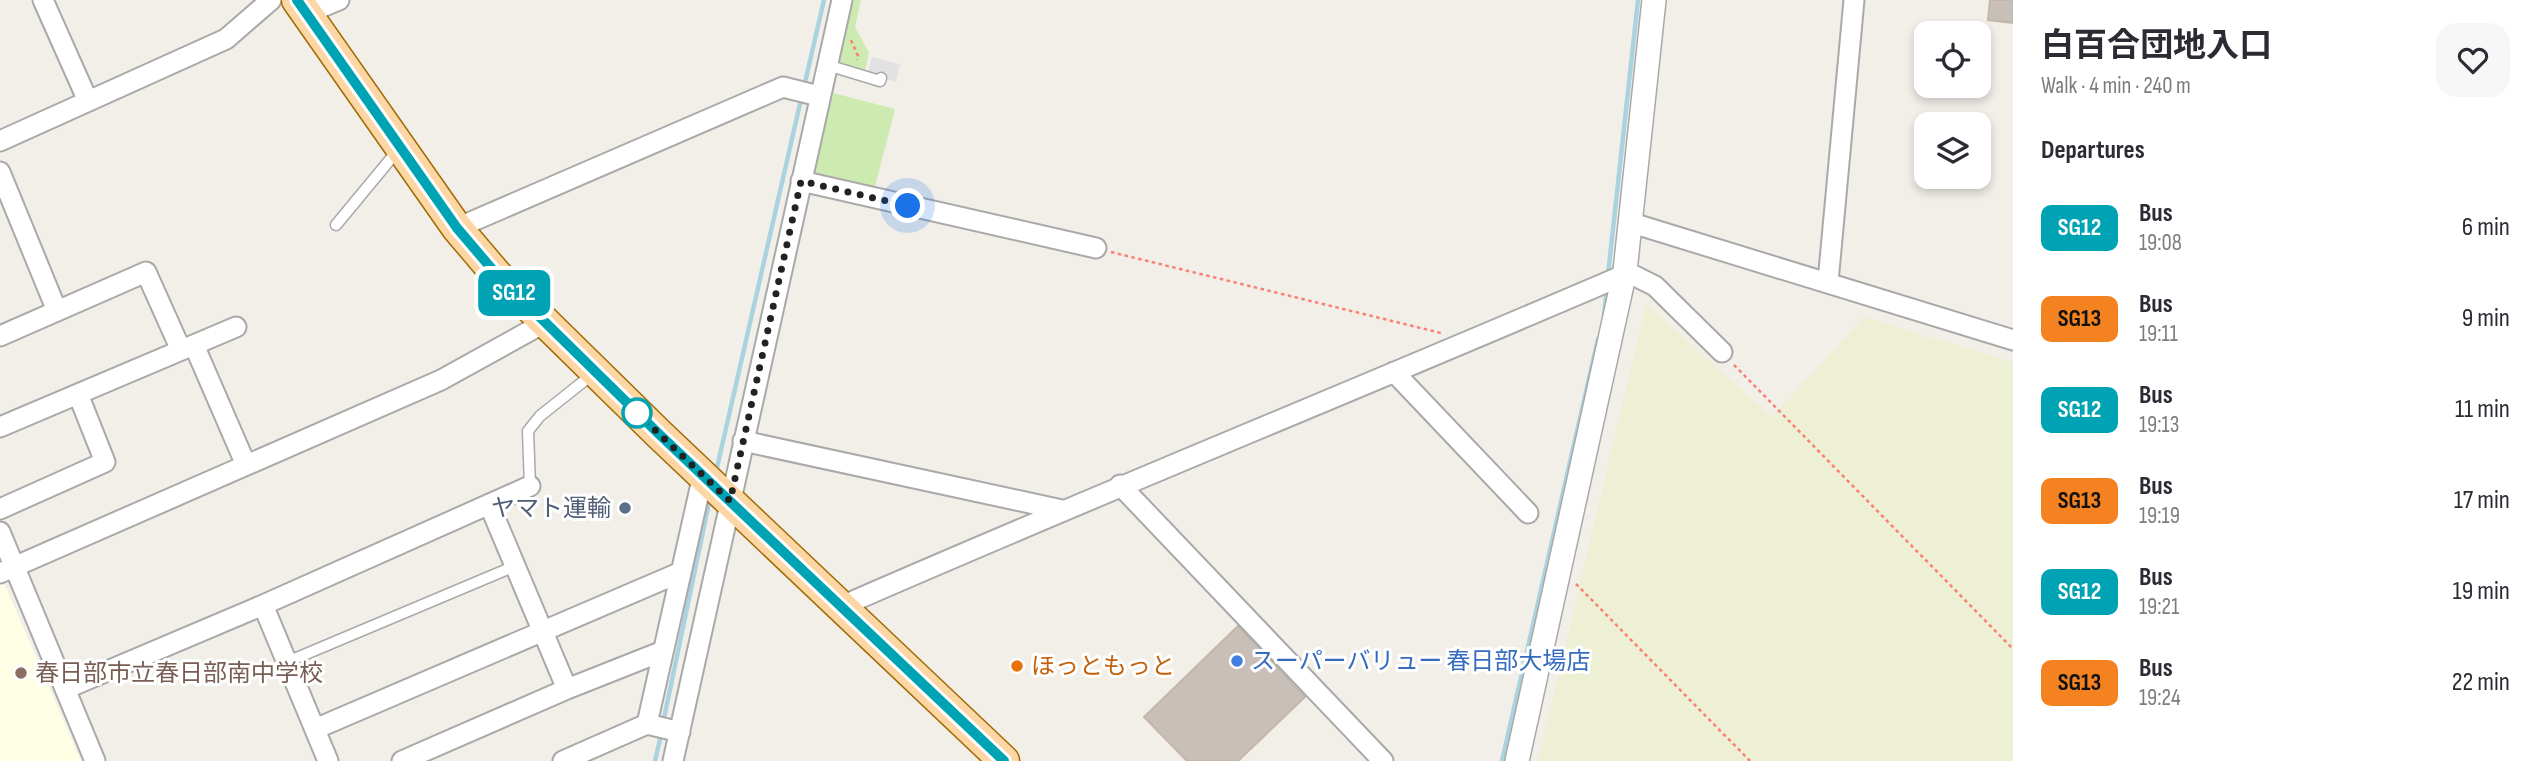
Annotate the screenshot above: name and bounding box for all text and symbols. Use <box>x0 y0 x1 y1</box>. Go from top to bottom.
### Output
map controls <box>1914 21 1991 189</box>
button: locate <box>1914 21 1991 98</box>
button: heart <box>2436 23 2510 97</box>
text: 白百合団地入口 <box>2041 26 2272 66</box>
text: Walk · 4 min · 240 m <box>2041 72 2191 100</box>
button: layers <box>1914 112 1991 189</box>
text: Departures <box>2041 135 2145 166</box>
your location <box>890 188 925 223</box>
text: Bus <box>2139 198 2173 229</box>
text: 6 min <box>2462 212 2510 243</box>
text: SG12 <box>2058 213 2101 242</box>
text: 19:08 <box>2139 229 2182 257</box>
line badge: SG12 <box>465 270 563 316</box>
text: SG12 <box>492 278 536 307</box>
text: Bus <box>2139 289 2173 320</box>
text: 9 min <box>2462 303 2510 334</box>
text: SG13 <box>2058 304 2101 333</box>
text: 19:11 <box>2139 320 2178 348</box>
text: Bus <box>2139 380 2173 411</box>
text: 11 min <box>2455 394 2510 425</box>
text: SG12 <box>2058 395 2101 424</box>
unlabelled marker <box>622 398 652 428</box>
text: 19:13 <box>2139 411 2179 439</box>
text: Bus <box>2139 471 2173 502</box>
text: 17 min <box>2454 485 2510 516</box>
text: SG13 <box>2058 486 2101 515</box>
place label: ヤマト運輸 <box>491 494 611 523</box>
marker: ヤマト運輸 <box>617 500 633 516</box>
text: 19:19 <box>2139 502 2180 530</box>
text: Bus <box>2139 562 2173 593</box>
text: 19 min <box>2453 576 2510 607</box>
text: SG12 <box>2058 577 2101 606</box>
text: 19:21 <box>2139 593 2179 621</box>
place label: スーパーバリュー 春日部大場店 <box>1251 647 1590 676</box>
place label: ほっともっと <box>1031 652 1175 681</box>
marker: スーパーバリュー 春日部大場店 <box>1229 653 1245 669</box>
text: Bus <box>2139 653 2173 684</box>
marker: ほっともっと <box>1009 658 1025 674</box>
place label: 春日部市立春日部南中学校 <box>35 659 323 688</box>
marker: 春日部市立春日部南中学校 <box>13 665 29 681</box>
text: 22 min <box>2452 667 2510 698</box>
text: SG13 <box>2058 668 2101 697</box>
text: 19:24 <box>2139 684 2181 712</box>

